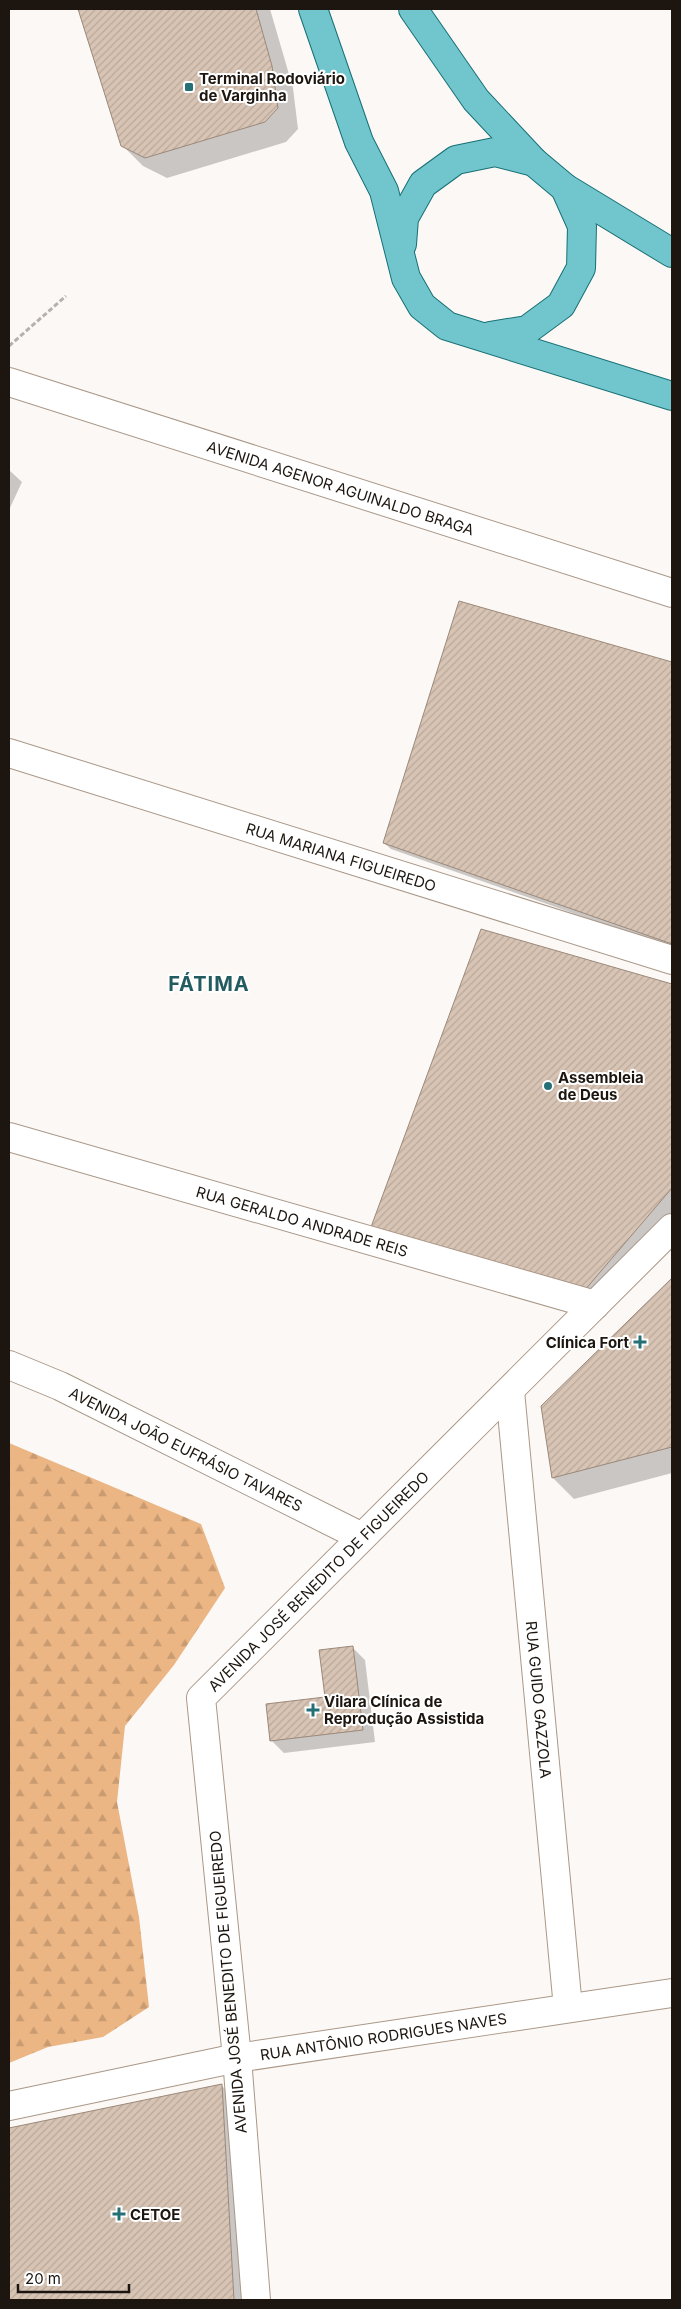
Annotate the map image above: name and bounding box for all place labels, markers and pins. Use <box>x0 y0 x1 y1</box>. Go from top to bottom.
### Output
place label: Terminal Rodoviário de Varginha <box>199 69 345 105</box>
marker: Terminal Rodoviário de Varginha <box>183 81 195 93</box>
place label: Assembleia de Deus <box>558 1068 644 1104</box>
marker: Assembleia de Deus <box>542 1080 554 1092</box>
place label: Clínica Fort <box>546 1333 630 1352</box>
marker: Clínica Fort <box>633 1335 647 1349</box>
place label: Vilara Clínica de Reprodução Assistida <box>324 1692 484 1728</box>
marker: Vilara Clínica de Reprodução Assistida <box>306 1703 320 1717</box>
place label: CETOE <box>130 2205 180 2224</box>
marker: CETOE <box>112 2207 126 2221</box>

